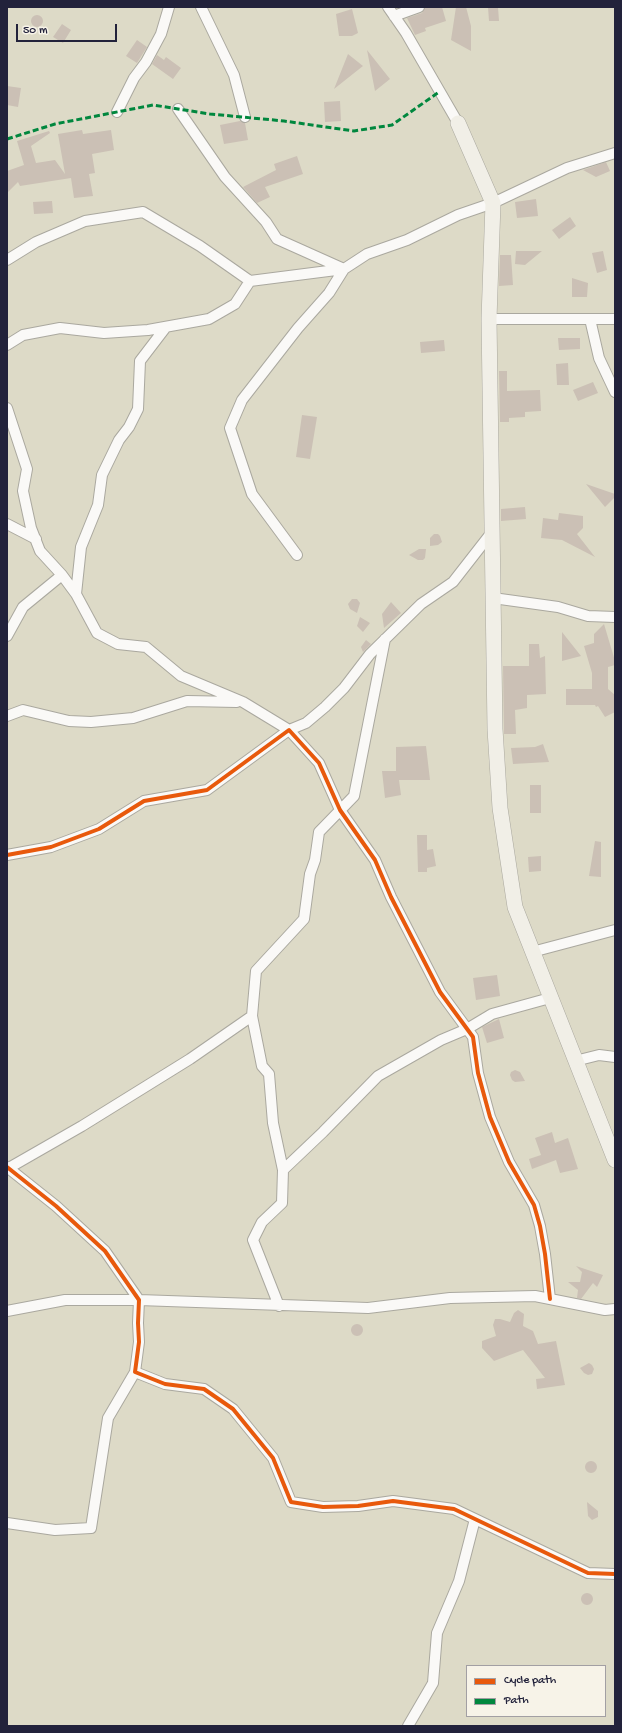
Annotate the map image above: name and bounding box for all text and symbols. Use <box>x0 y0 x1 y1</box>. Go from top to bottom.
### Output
scale bar <box>18 16 119 42</box>
text: 50 m <box>23 24 48 38</box>
legend <box>466 1665 606 1717</box>
text: Cycle path <box>504 1674 556 1688</box>
text: Path <box>504 1694 529 1708</box>

